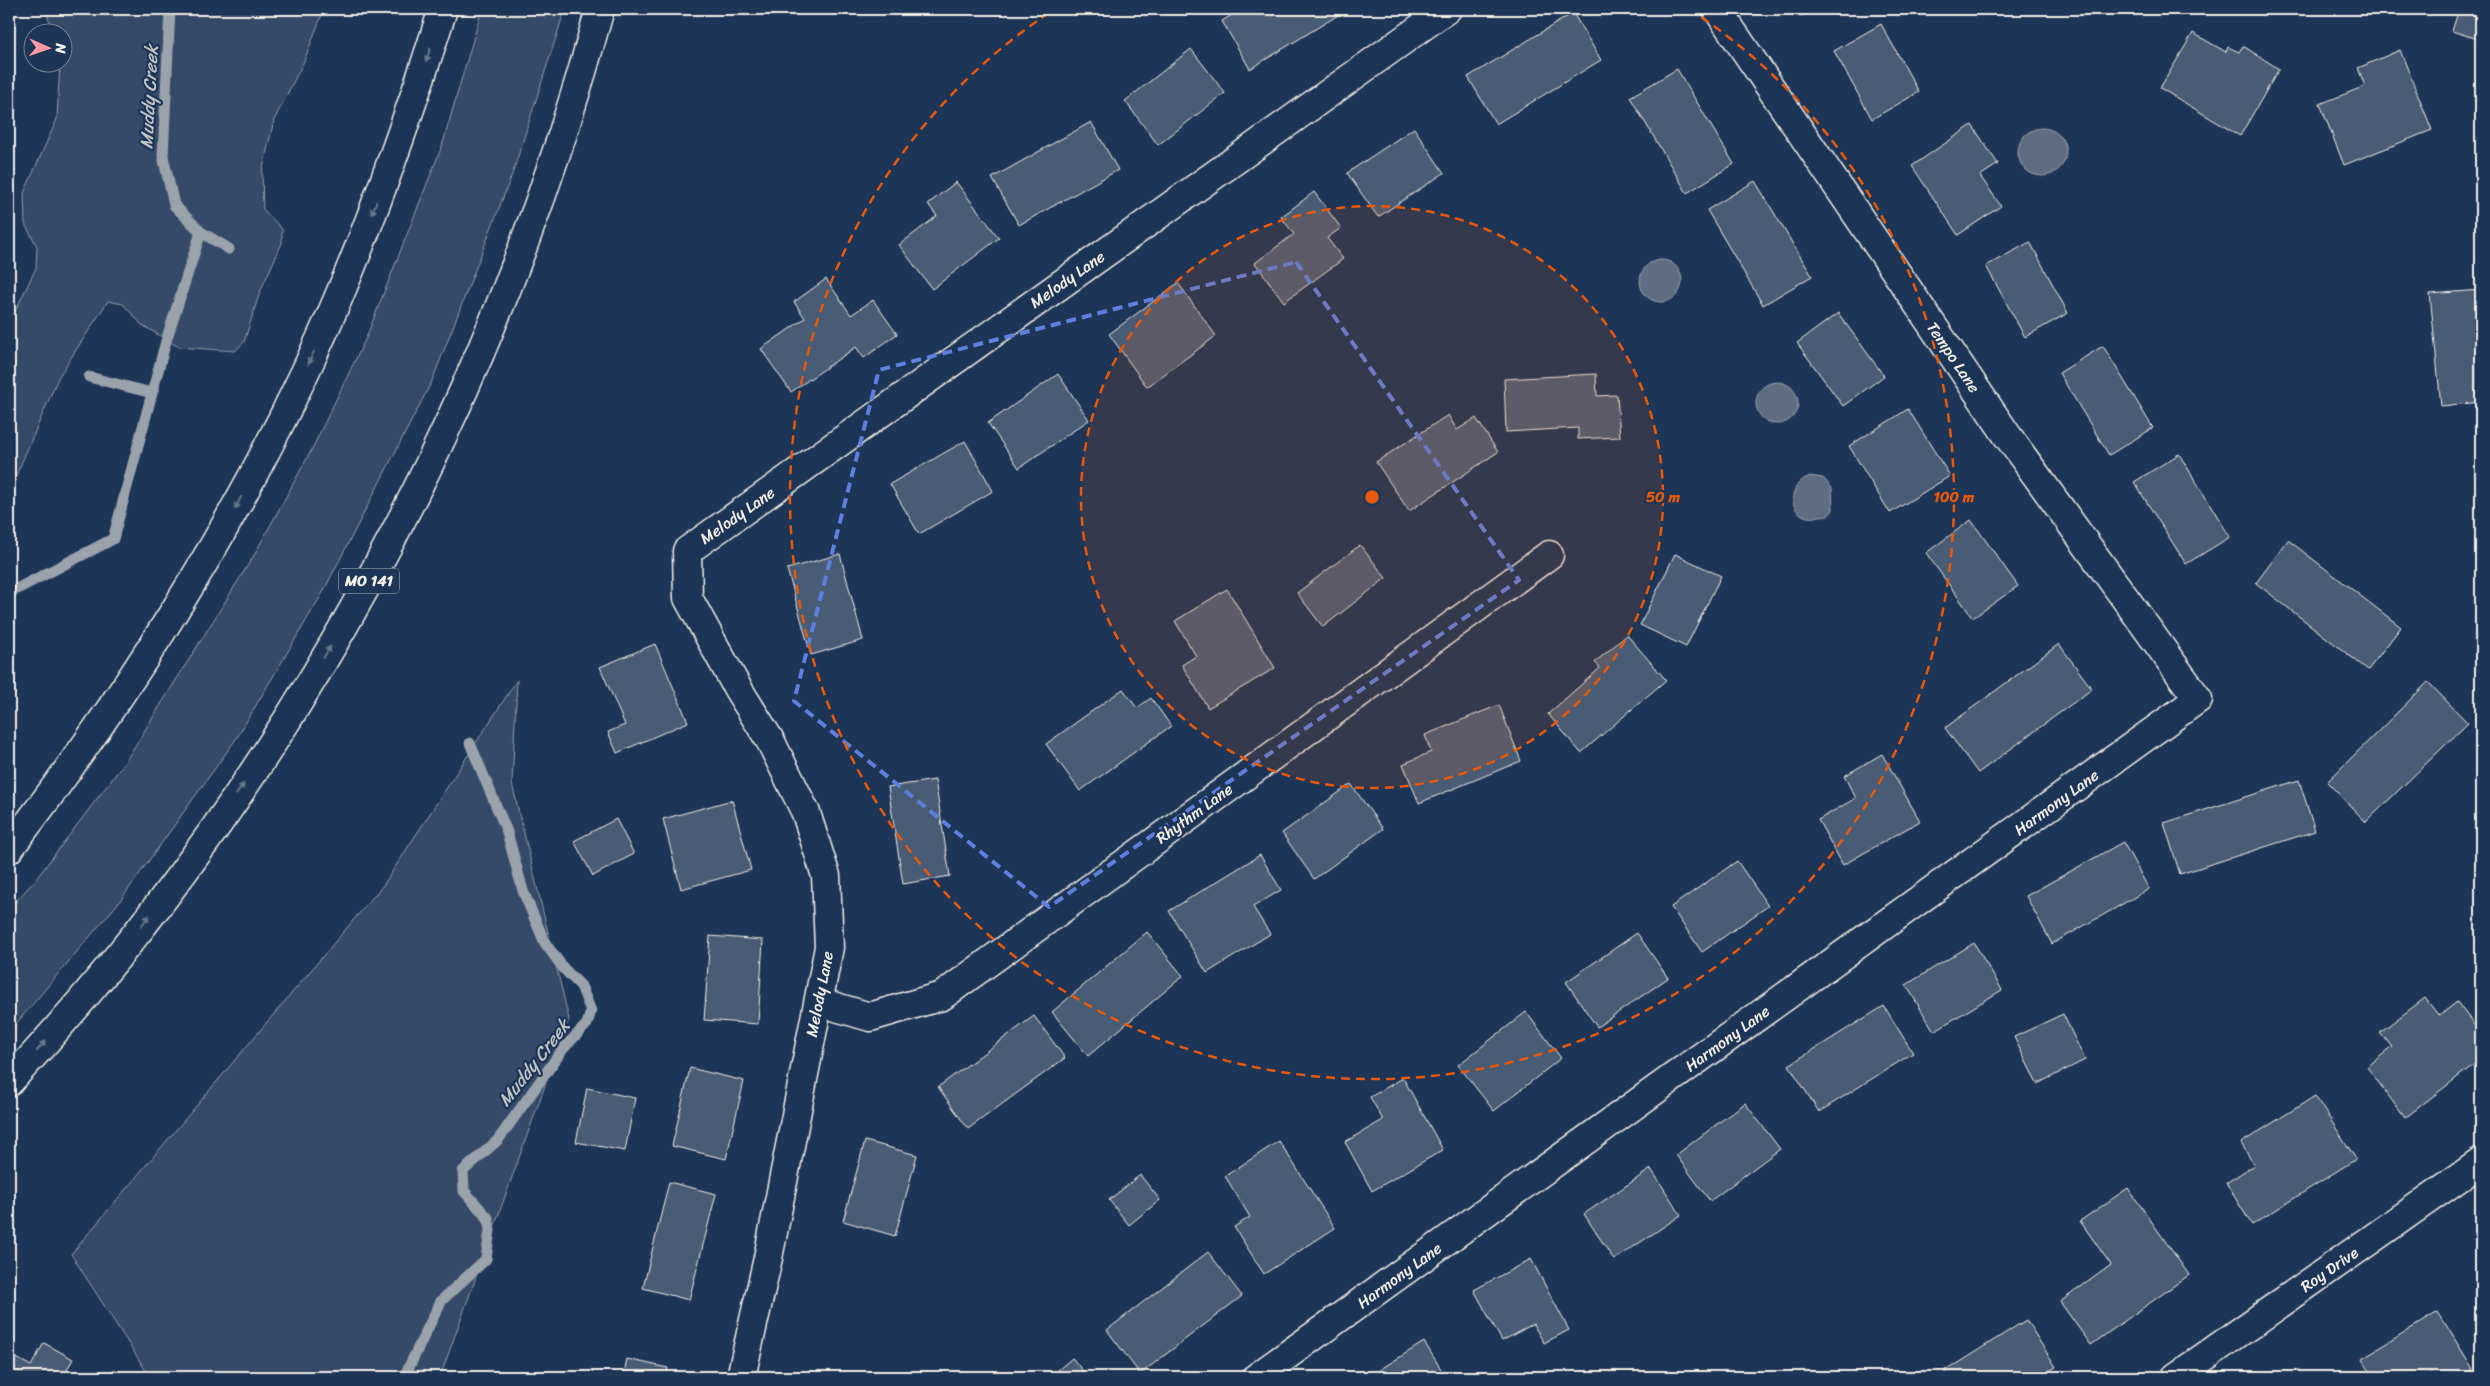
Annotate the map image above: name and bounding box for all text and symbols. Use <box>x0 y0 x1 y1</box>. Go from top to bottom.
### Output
north arrow <box>22 22 72 72</box>
text: N <box>48 42 73 54</box>
water label: Muddy Creek <box>130 42 168 150</box>
one-way arrow <box>424 48 432 63</box>
one-way arrow <box>370 201 377 216</box>
street label: Melody Lane <box>1023 243 1111 316</box>
street label: Tempo Lane <box>1919 316 1988 399</box>
one-way arrow <box>306 351 314 365</box>
street label: Melody Lane <box>693 479 781 552</box>
text: 50 m <box>1646 484 1681 510</box>
text: 100 m <box>1934 484 1975 510</box>
centre of rings <box>1363 488 1381 506</box>
one-way arrow <box>234 496 242 510</box>
road number: MO 141 <box>339 568 399 594</box>
one-way arrow <box>323 644 331 659</box>
street label: Harmony Lane <box>2007 761 2105 843</box>
street label: Rhythm Lane <box>1149 775 1239 852</box>
one-way arrow <box>235 782 245 796</box>
one-way arrow <box>139 915 150 928</box>
street label: Melody Lane <box>797 949 842 1040</box>
street label: Harmony Lane <box>1678 997 1776 1079</box>
water label: Muddy Creek <box>489 1010 580 1114</box>
one-way arrow <box>36 1040 47 1053</box>
street label: Harmony Lane <box>1350 1234 1448 1316</box>
street label: Roy Drive <box>2294 1238 2365 1300</box>

